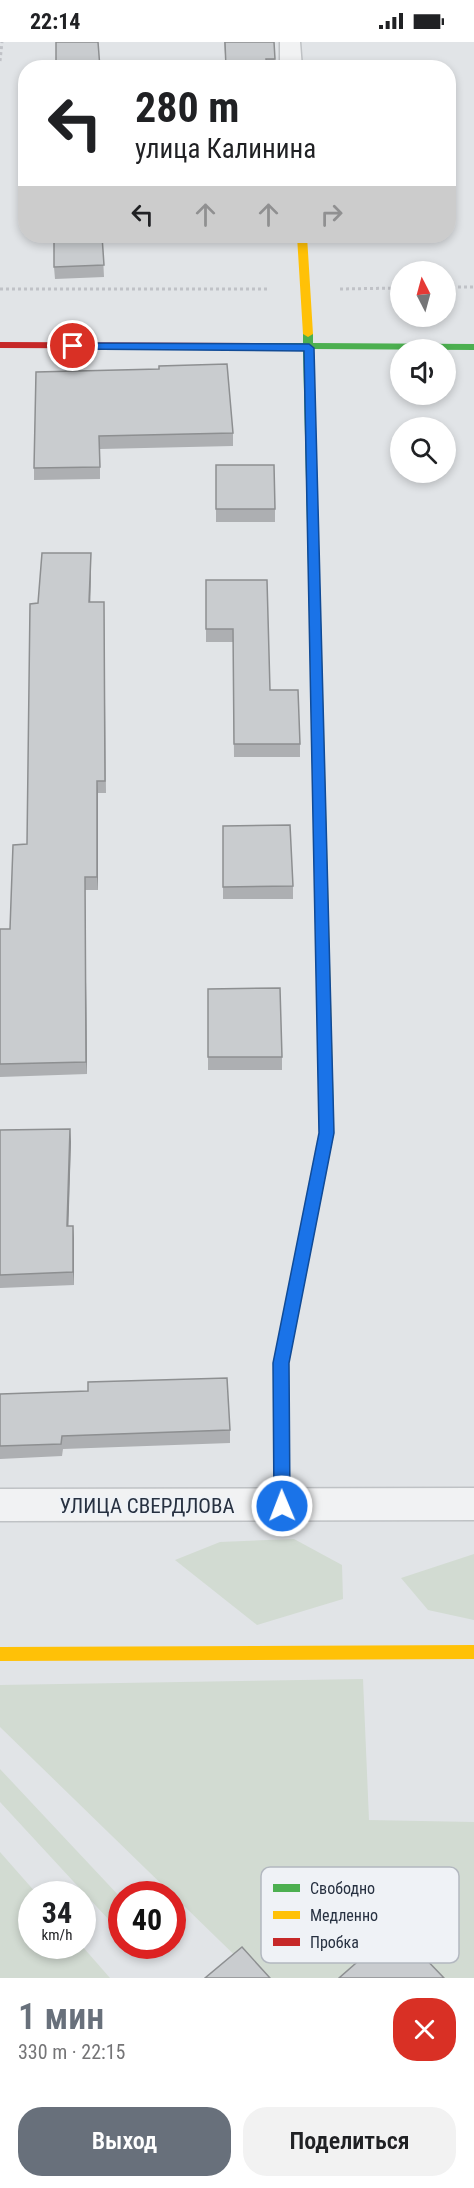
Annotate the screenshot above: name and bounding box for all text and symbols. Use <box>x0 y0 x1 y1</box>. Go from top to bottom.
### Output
text: 22:14 <box>30 9 81 34</box>
text: 280 m <box>135 83 240 132</box>
icon: left <box>36 84 114 162</box>
text: улица Калинина <box>135 133 316 165</box>
icon: left <box>126 198 159 231</box>
icon: ahead <box>189 198 222 231</box>
icon: ahead <box>252 198 285 231</box>
icon: right <box>315 198 348 231</box>
north arrow <box>390 261 456 327</box>
map controls <box>390 261 456 483</box>
pin <box>47 320 98 371</box>
icon: arrive <box>56 329 89 362</box>
button: sound <box>390 339 456 405</box>
button: search <box>390 417 456 483</box>
position arrow <box>250 1474 314 1538</box>
street label: УЛИЦА СВЕРДЛОВА <box>59 1494 235 1518</box>
legend <box>261 1867 459 1963</box>
text: Свободно <box>310 1879 375 1898</box>
speed limit sign: 40 <box>108 1881 186 1959</box>
text: 34 <box>42 1895 72 1930</box>
text: Медленно <box>310 1906 378 1925</box>
text: km/h <box>42 1926 72 1944</box>
text: Пробка <box>310 1933 359 1952</box>
text: 1 мин <box>18 1996 104 2038</box>
button: close <box>393 1998 456 2061</box>
text: 330 m · 22:15 <box>18 2040 125 2064</box>
button: Выход <box>18 2107 231 2176</box>
button: Поделиться <box>243 2107 456 2176</box>

